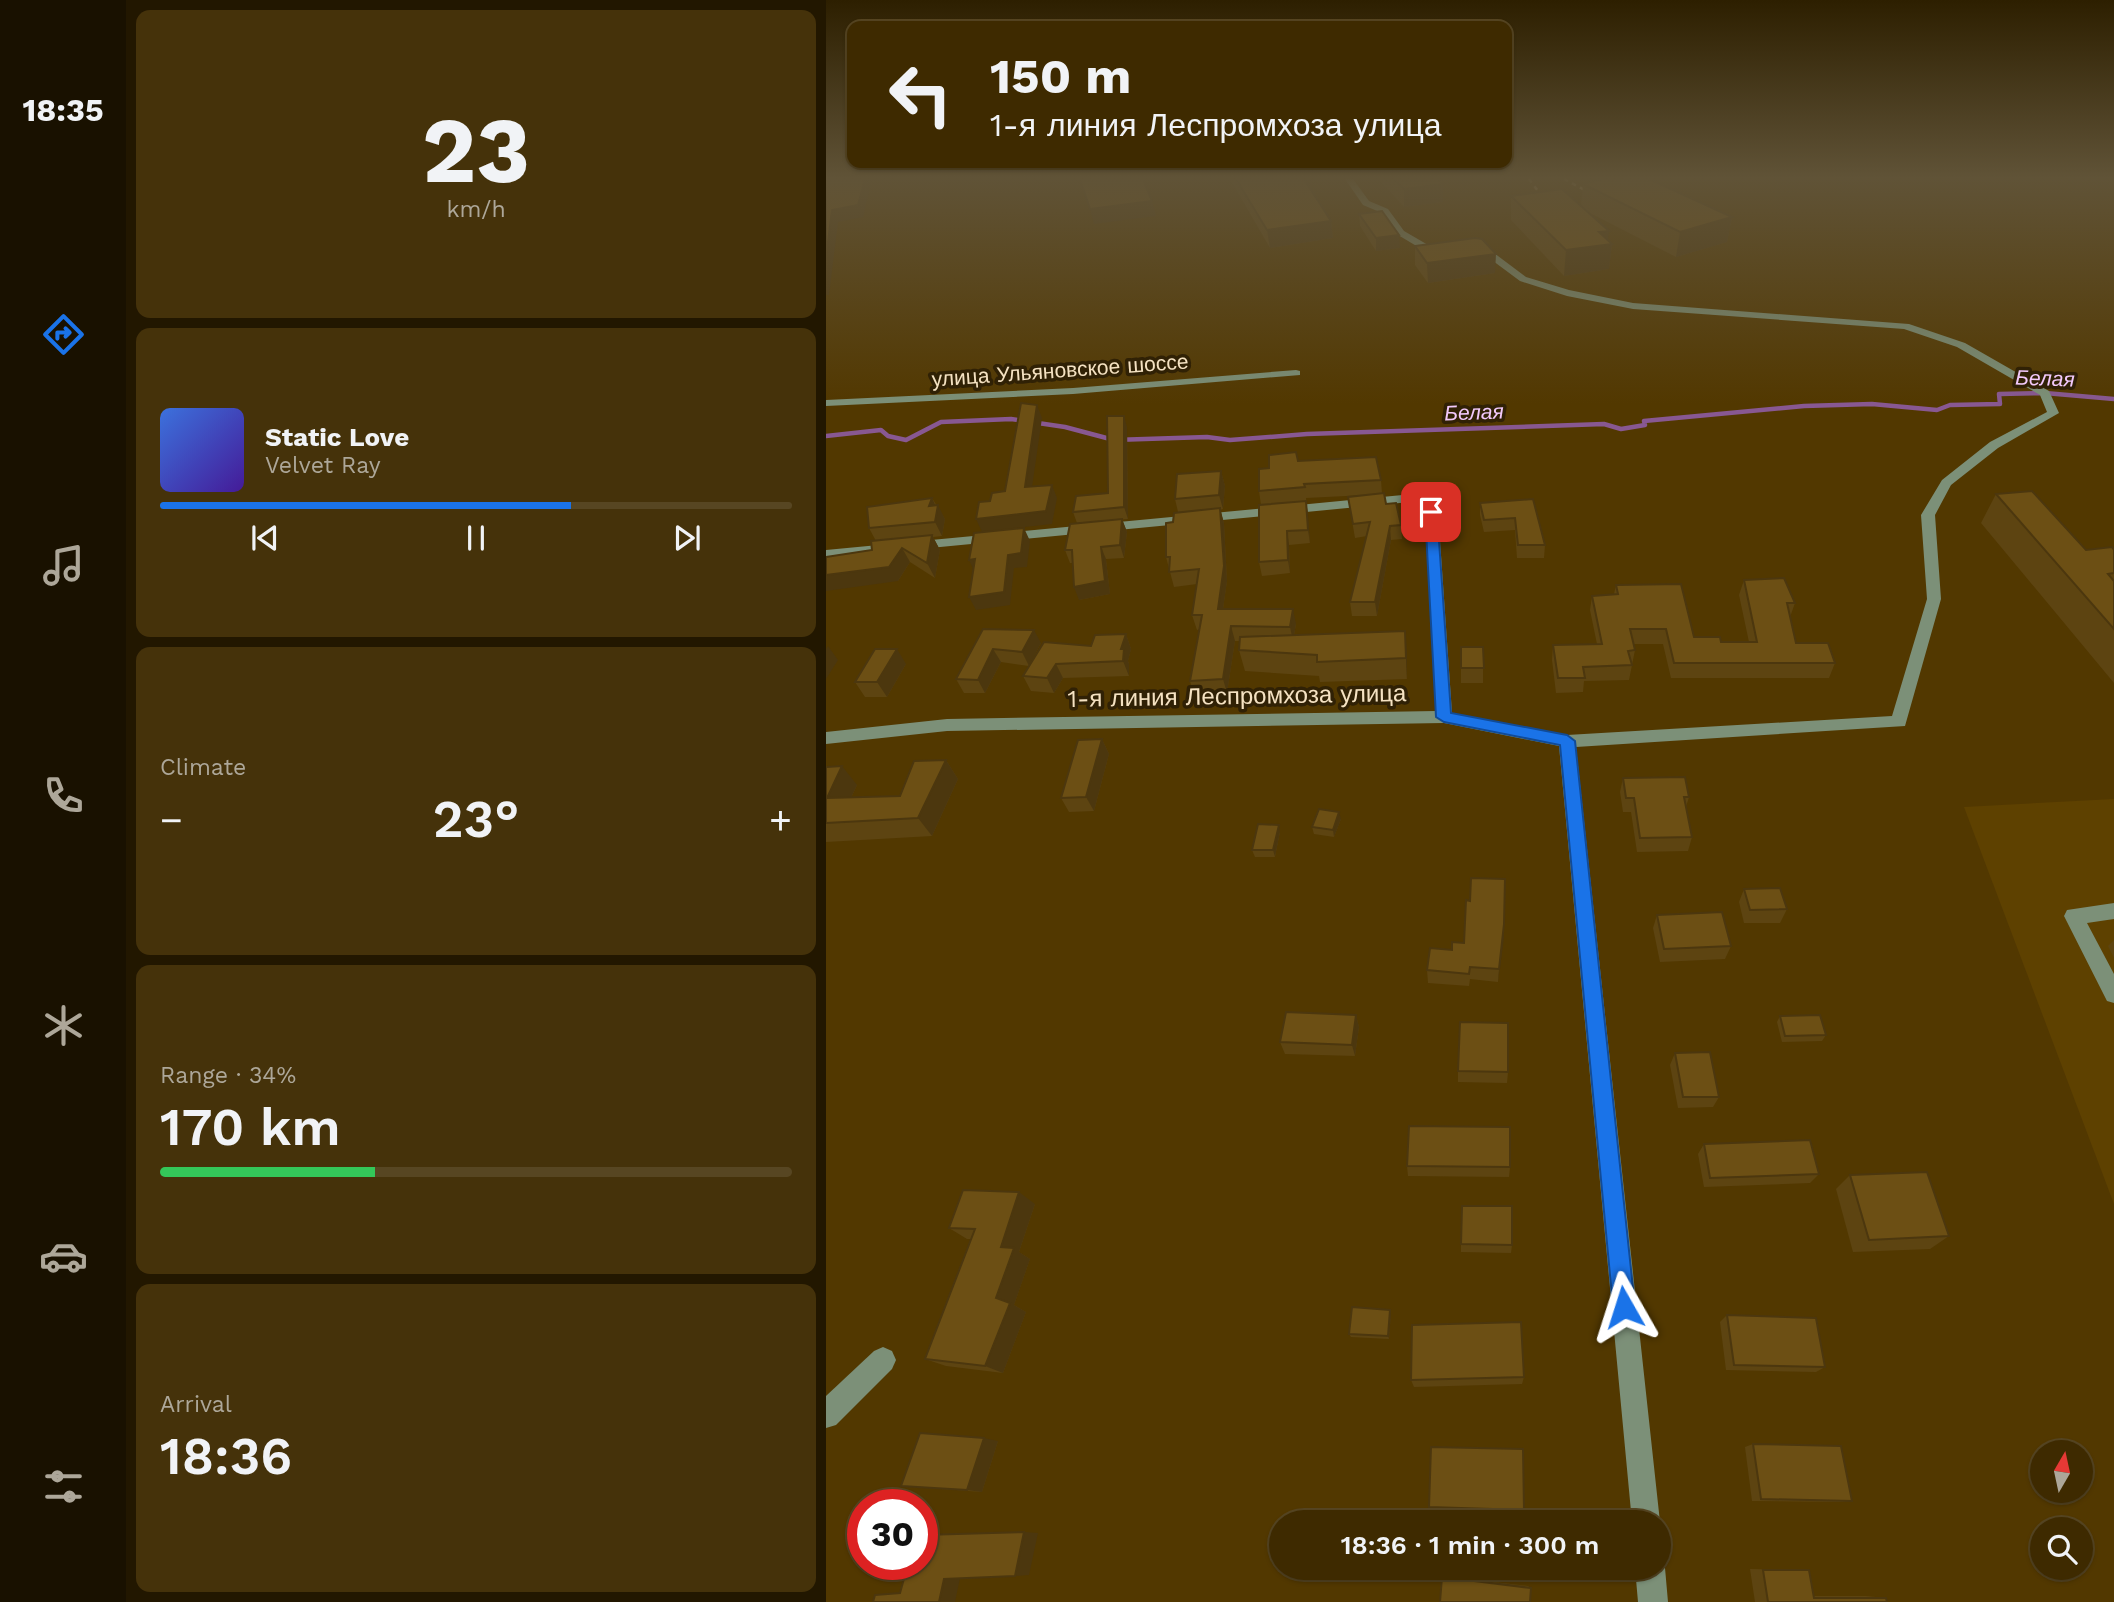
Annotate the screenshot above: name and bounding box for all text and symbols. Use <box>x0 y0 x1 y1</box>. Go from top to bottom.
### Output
text: 150 m <box>990 47 1131 105</box>
icon: left <box>875 49 966 140</box>
text: 18:35 <box>22 91 104 129</box>
text: 23 <box>422 97 530 204</box>
text: 1-я линия Леспромхоза улица <box>990 106 1442 144</box>
text: km/h <box>446 196 506 223</box>
icon: directions <box>39 310 88 359</box>
street label: улица Ульяновское шоссе <box>931 349 1189 391</box>
water label: Белая <box>2015 364 2075 392</box>
water label: Белая <box>1444 398 1504 426</box>
text: Static Love <box>265 422 409 452</box>
text: Velvet Ray <box>265 452 381 479</box>
pin <box>1401 482 1461 542</box>
icon: arrive <box>1412 493 1450 531</box>
icon: previous <box>246 519 284 557</box>
icon: pause <box>457 519 495 557</box>
icon: next <box>668 519 706 557</box>
icon: music <box>39 541 88 590</box>
street label: 1-я линия Леспромхоза улица <box>1067 679 1407 713</box>
text: Climate <box>160 754 246 781</box>
icon: phone <box>39 771 88 820</box>
text: 23° <box>433 789 519 850</box>
text: − <box>160 798 183 842</box>
text: + <box>769 798 792 842</box>
icon: climate <box>39 1001 88 1050</box>
text: Range · 34% <box>160 1062 296 1089</box>
text: 170 km <box>160 1097 341 1158</box>
icon: car <box>39 1232 88 1281</box>
position arrow <box>1587 1270 1661 1344</box>
text: Arrival <box>160 1391 232 1418</box>
text: 18:36 <box>160 1426 292 1487</box>
north arrow <box>2030 1440 2093 1503</box>
map controls <box>2030 1440 2093 1580</box>
icon: filters <box>39 1462 88 1511</box>
speed limit sign: 30 <box>847 1489 938 1580</box>
button: search <box>2030 1517 2093 1580</box>
text: 18:36 · 1 min · 300 m <box>1341 1530 1599 1560</box>

